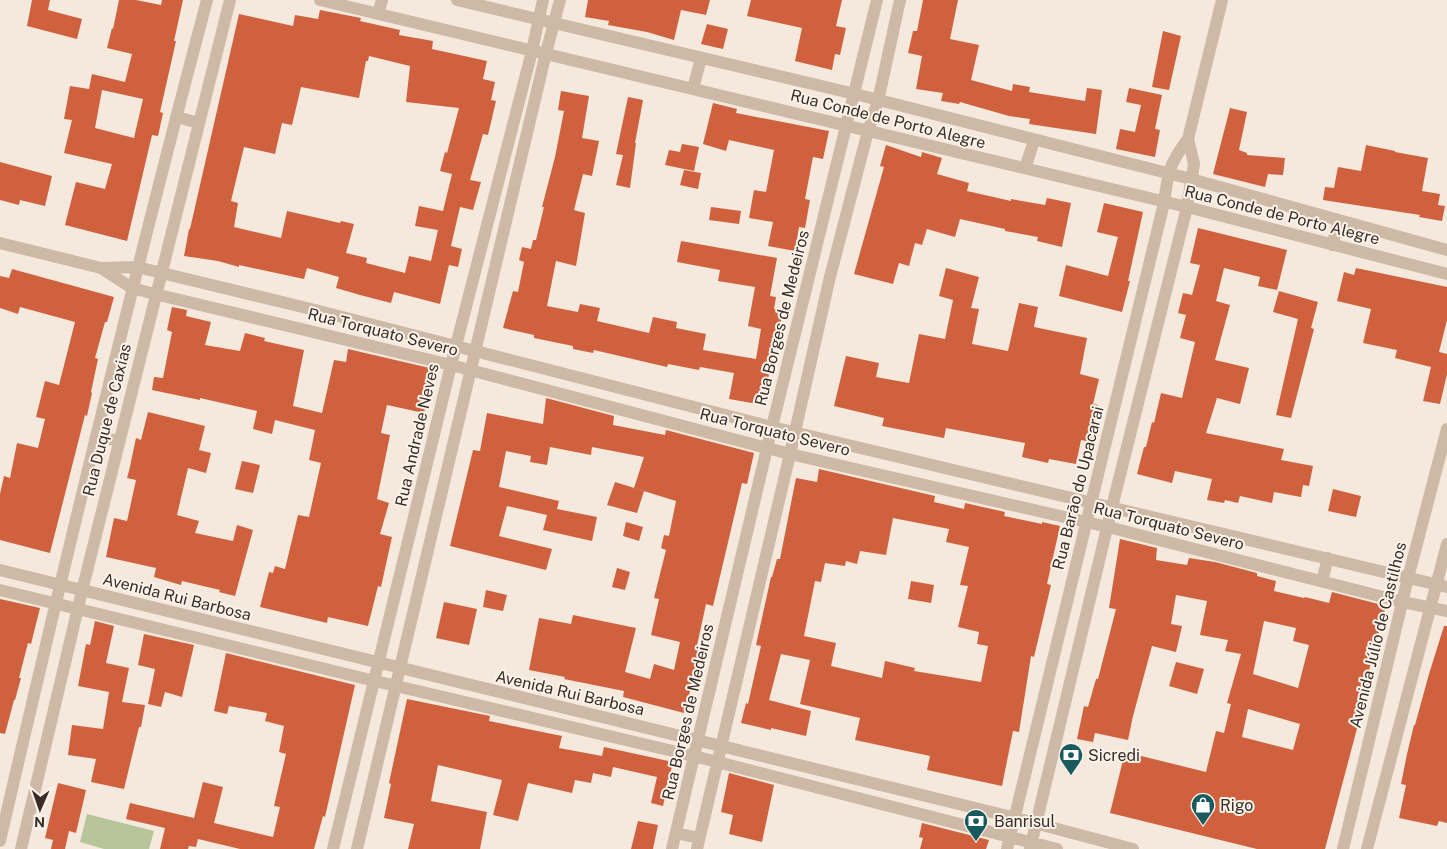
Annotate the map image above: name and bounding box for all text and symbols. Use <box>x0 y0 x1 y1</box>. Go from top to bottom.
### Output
street label: Rua Conde de Porto Alegre <box>788 86 988 152</box>
street label: Rua Conde de Porto Alegre <box>1182 182 1382 248</box>
street label: Rua Borges de Medeiros <box>751 228 813 408</box>
street label: Rua Torquato Severo <box>306 304 460 360</box>
street label: Rua Duque de Caxias <box>79 342 135 498</box>
street label: Rua Andrade Neves <box>391 362 443 508</box>
street label: Rua Torquato Severo <box>698 404 852 460</box>
street label: Rua Barão do Upacarai <box>1048 404 1108 572</box>
street label: Rua Torquato Severo <box>1092 498 1246 554</box>
street label: Avenida Júlio de Castilhos <box>1346 540 1410 730</box>
street label: Avenida Rui Barbosa <box>101 569 253 625</box>
street label: Rua Borges de Medeiros <box>658 622 718 802</box>
street label: Avenida Rui Barbosa <box>494 667 646 719</box>
bank icon: Sicredi <box>1058 742 1084 776</box>
place label: Sicredi <box>1088 746 1140 765</box>
north arrow <box>15 784 65 834</box>
shop icon: Rigo <box>1190 792 1216 826</box>
place label: Rigo <box>1220 796 1253 815</box>
bank icon: Banrisul <box>963 808 989 842</box>
place label: Banrisul <box>994 812 1056 831</box>
text: N <box>34 814 45 830</box>

